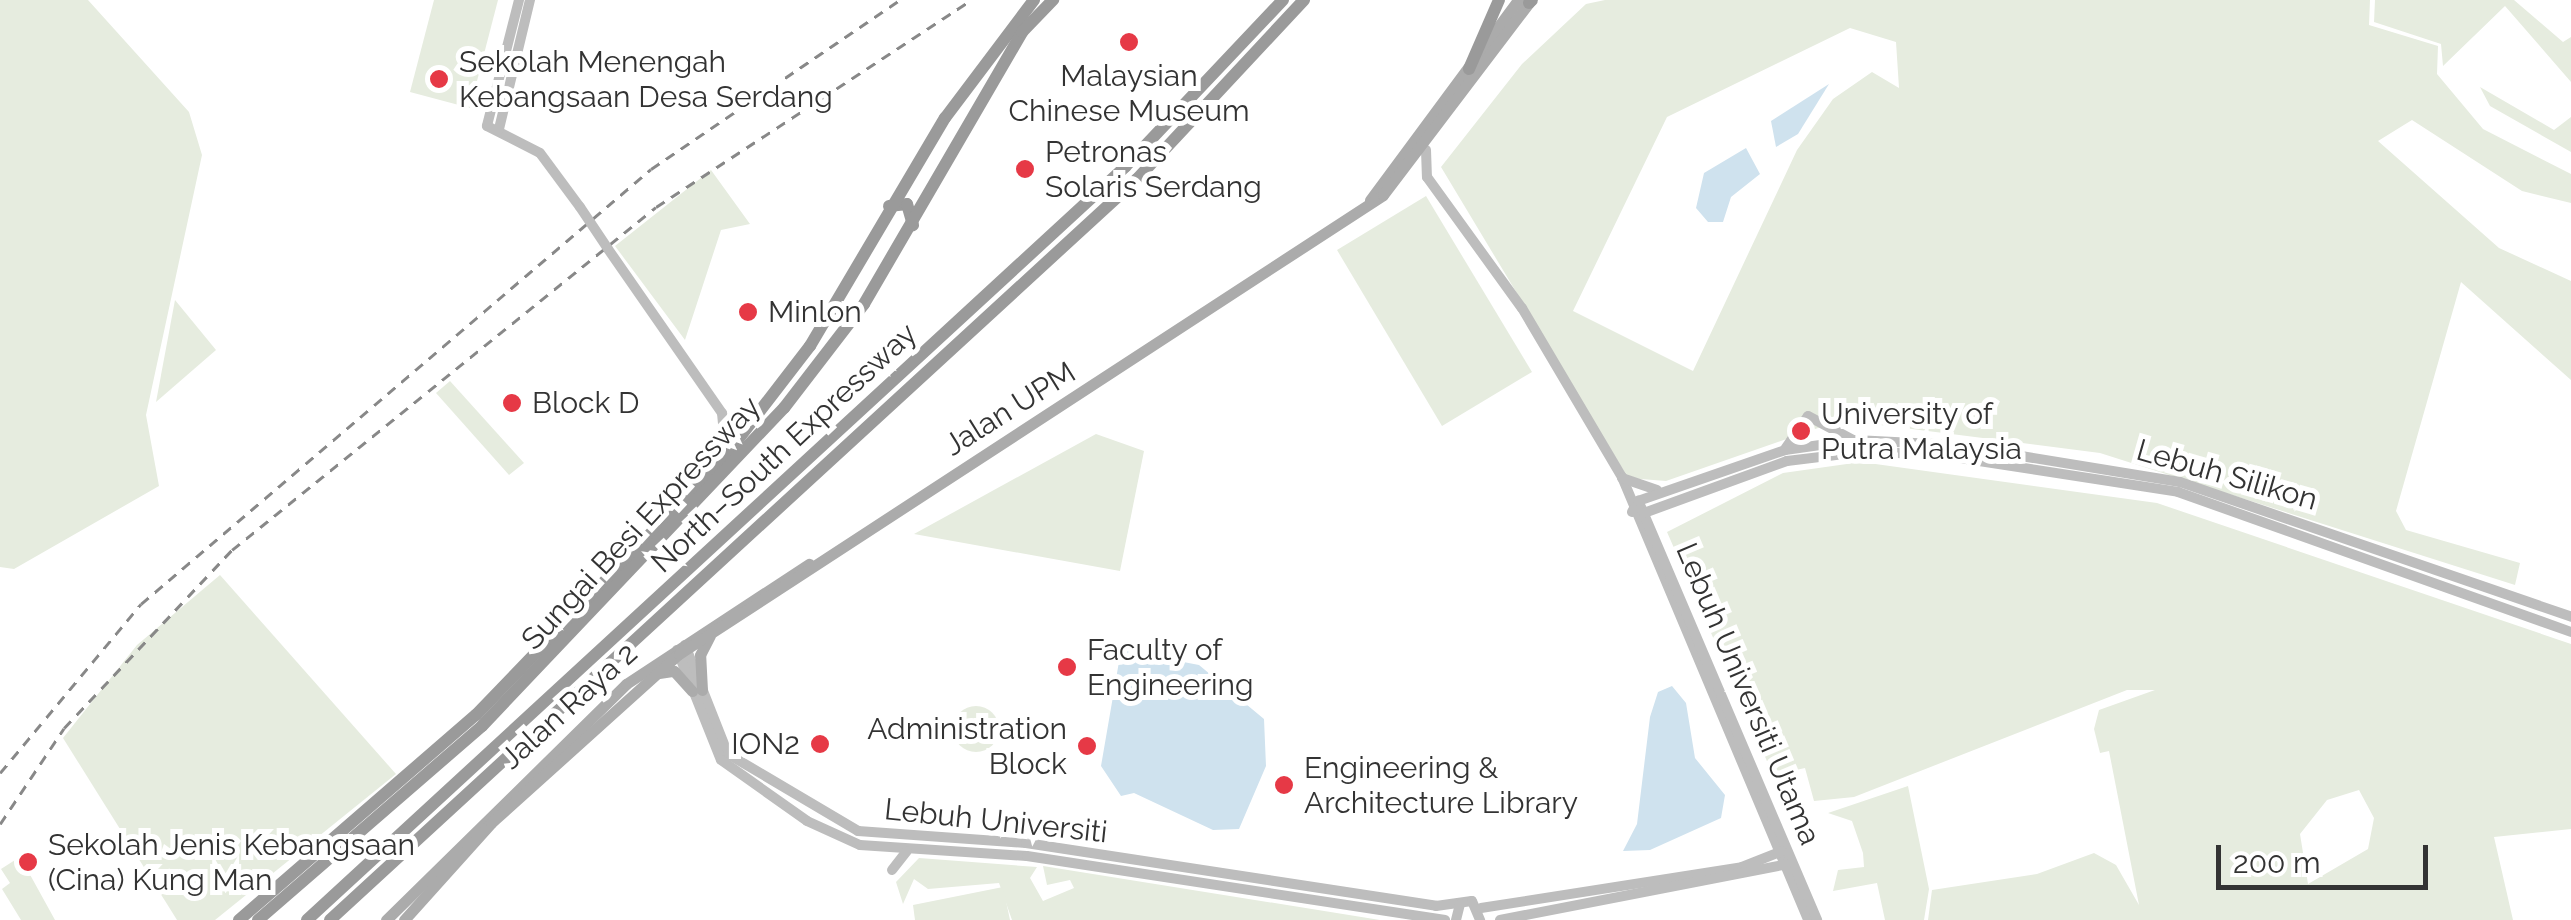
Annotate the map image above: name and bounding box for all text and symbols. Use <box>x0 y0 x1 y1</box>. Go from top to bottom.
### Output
marker: Malaysian Chinese Museum <box>1118 31 1140 53</box>
place label: Sekolah Menengah Kebangsaan Desa Serdang <box>459 44 833 114</box>
place label: Malaysian Chinese Museum <box>1008 58 1250 128</box>
marker: Sekolah Menengah Kebangsaan Desa Serdang <box>428 68 450 90</box>
place label: Petronas Solaris Serdang <box>1045 134 1262 204</box>
marker: Petronas Solaris Serdang <box>1014 158 1036 180</box>
place label: Minlon <box>768 294 862 330</box>
marker: Minlon <box>737 301 759 323</box>
street label: North–South Expressway <box>644 316 924 580</box>
street label: Jalan UPM <box>938 355 1082 463</box>
place label: Block D <box>532 385 639 421</box>
street label: Sungai Besi Expressway <box>514 389 768 657</box>
marker: Block D <box>501 392 523 414</box>
place label: University of Putra Malaysia <box>1821 396 2022 466</box>
marker: University of Putra Malaysia <box>1790 420 1812 442</box>
street label: Lebuh Silikon <box>2133 432 2321 518</box>
street label: Lebuh Universiti Utama <box>1668 538 1828 850</box>
place label: Faculty of Engineering <box>1087 632 1253 702</box>
street label: Jalan Raya 2 <box>493 635 645 777</box>
marker: Faculty of Engineering <box>1056 656 1078 678</box>
place label: Administration Block <box>867 711 1067 782</box>
place label: ION2 <box>731 726 800 762</box>
marker: ION2 <box>809 733 831 755</box>
marker: Administration Block <box>1076 735 1098 757</box>
place label: Engineering & Architecture Library <box>1304 750 1578 820</box>
marker: Engineering & Architecture Library <box>1273 774 1295 796</box>
street label: Lebuh Universiti <box>883 791 1109 851</box>
scale bar <box>2221 825 2434 887</box>
place label: Sekolah Jenis Kebangsaan (Cina) Kung Man <box>48 827 416 898</box>
text: 200 m <box>2233 845 2321 880</box>
marker: Sekolah Jenis Kebangsaan (Cina) Kung Man <box>17 851 39 873</box>

